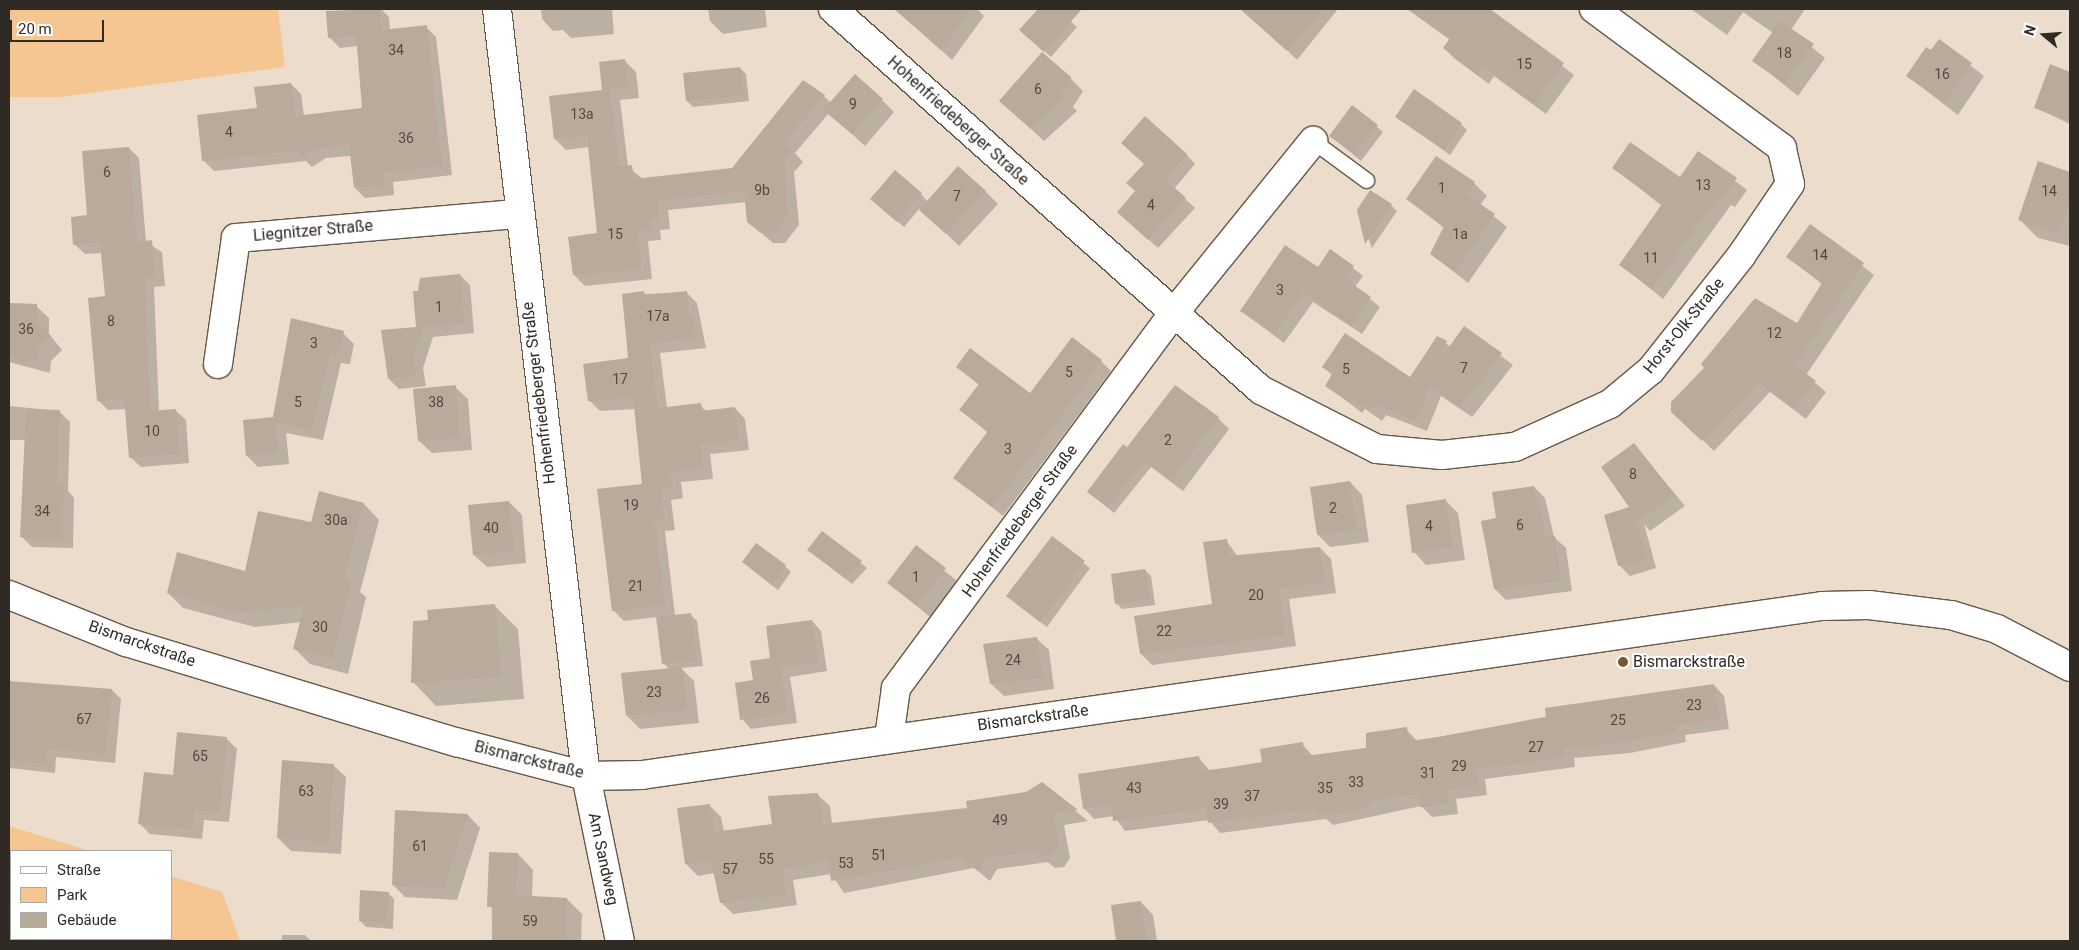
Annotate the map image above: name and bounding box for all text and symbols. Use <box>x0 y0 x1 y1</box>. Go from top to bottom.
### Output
scale bar <box>12 10 106 42</box>
north arrow <box>2019 10 2069 60</box>
text: 20 m <box>18 20 52 38</box>
text: N <box>2021 23 2039 38</box>
house number: 34 <box>388 42 404 58</box>
house number: 18 <box>1776 45 1792 61</box>
street label: Hohenfriedeberger Straße <box>883 52 1033 190</box>
house number: 15 <box>1516 56 1532 72</box>
house number: 16 <box>1934 66 1950 82</box>
house number: 6 <box>1034 81 1042 97</box>
house number: 9 <box>849 96 857 112</box>
house number: 13a <box>570 106 594 122</box>
house number: 4 <box>225 124 233 140</box>
house number: 36 <box>398 130 414 146</box>
house number: 6 <box>103 164 111 180</box>
house number: 13 <box>1695 177 1711 193</box>
house number: 1 <box>1438 180 1446 196</box>
house number: 9b <box>754 182 770 198</box>
house number: 14 <box>2041 183 2057 199</box>
house number: 7 <box>953 188 961 204</box>
house number: 4 <box>1147 197 1155 213</box>
street label: Liegnitzer Straße <box>252 216 374 246</box>
house number: 15 <box>607 226 623 242</box>
house number: 1a <box>1452 226 1468 242</box>
house number: 14 <box>1812 247 1828 263</box>
house number: 11 <box>1643 250 1659 266</box>
street label: Horst-Olk-Straße <box>1639 274 1729 378</box>
house number: 3 <box>1276 282 1284 298</box>
house number: 1 <box>435 299 443 315</box>
street label: Hohenfriedeberger Straße <box>518 301 560 485</box>
house number: 17a <box>646 308 670 324</box>
house number: 8 <box>107 313 115 329</box>
house number: 36 <box>18 321 34 337</box>
house number: 12 <box>1766 325 1782 341</box>
house number: 3 <box>310 335 318 351</box>
house number: 7 <box>1460 360 1468 376</box>
house number: 5 <box>1342 361 1350 377</box>
house number: 5 <box>1065 364 1073 380</box>
house number: 17 <box>612 371 628 387</box>
house number: 5 <box>294 394 302 410</box>
house number: 38 <box>428 394 444 410</box>
house number: 10 <box>144 423 160 439</box>
house number: 2 <box>1164 432 1172 448</box>
street label: Hohenfriedeberger Straße <box>958 441 1082 601</box>
house number: 3 <box>1004 441 1012 457</box>
house number: 8 <box>1629 466 1637 482</box>
house number: 19 <box>623 497 639 513</box>
house number: 2 <box>1329 500 1337 516</box>
house number: 34 <box>34 503 50 519</box>
house number: 30a <box>324 512 348 528</box>
house number: 6 <box>1516 517 1524 533</box>
house number: 4 <box>1425 518 1433 534</box>
house number: 40 <box>483 520 499 536</box>
house number: 1 <box>912 569 920 585</box>
house number: 21 <box>628 578 644 594</box>
house number: 20 <box>1248 587 1264 603</box>
street label: Bismarckstraße <box>86 617 198 671</box>
house number: 30 <box>312 619 328 635</box>
house number: 22 <box>1156 623 1172 639</box>
house number: 24 <box>1005 652 1021 668</box>
place label: Bismarckstraße <box>1633 652 1745 672</box>
marker: Bismarckstraße <box>1617 656 1629 668</box>
house number: 23 <box>646 684 662 700</box>
house number: 26 <box>754 690 770 706</box>
house number: 23 <box>1686 697 1702 713</box>
street label: Bismarckstraße <box>976 701 1090 735</box>
house number: 67 <box>76 711 92 727</box>
house number: 25 <box>1610 712 1626 728</box>
street label: Bismarckstraße <box>472 737 586 783</box>
house number: 27 <box>1528 739 1544 755</box>
house number: 65 <box>192 748 208 764</box>
house number: 29 <box>1451 758 1467 774</box>
house number: 31 <box>1420 765 1436 781</box>
house number: 33 <box>1348 774 1364 790</box>
house number: 43 <box>1126 780 1142 796</box>
house number: 35 <box>1317 780 1333 796</box>
house number: 63 <box>298 783 314 799</box>
house number: 37 <box>1244 788 1260 804</box>
house number: 39 <box>1213 796 1229 812</box>
street label: Am Sandweg <box>584 811 622 907</box>
house number: 49 <box>992 812 1008 828</box>
house number: 61 <box>412 838 428 854</box>
house number: 51 <box>871 847 887 863</box>
legend <box>10 850 172 940</box>
house number: 55 <box>758 851 774 867</box>
house number: 53 <box>838 855 854 871</box>
text: Straße <box>57 861 101 879</box>
house number: 57 <box>722 861 738 877</box>
text: Park <box>57 886 87 904</box>
text: Gebäude <box>57 911 116 929</box>
house number: 59 <box>522 913 538 929</box>

